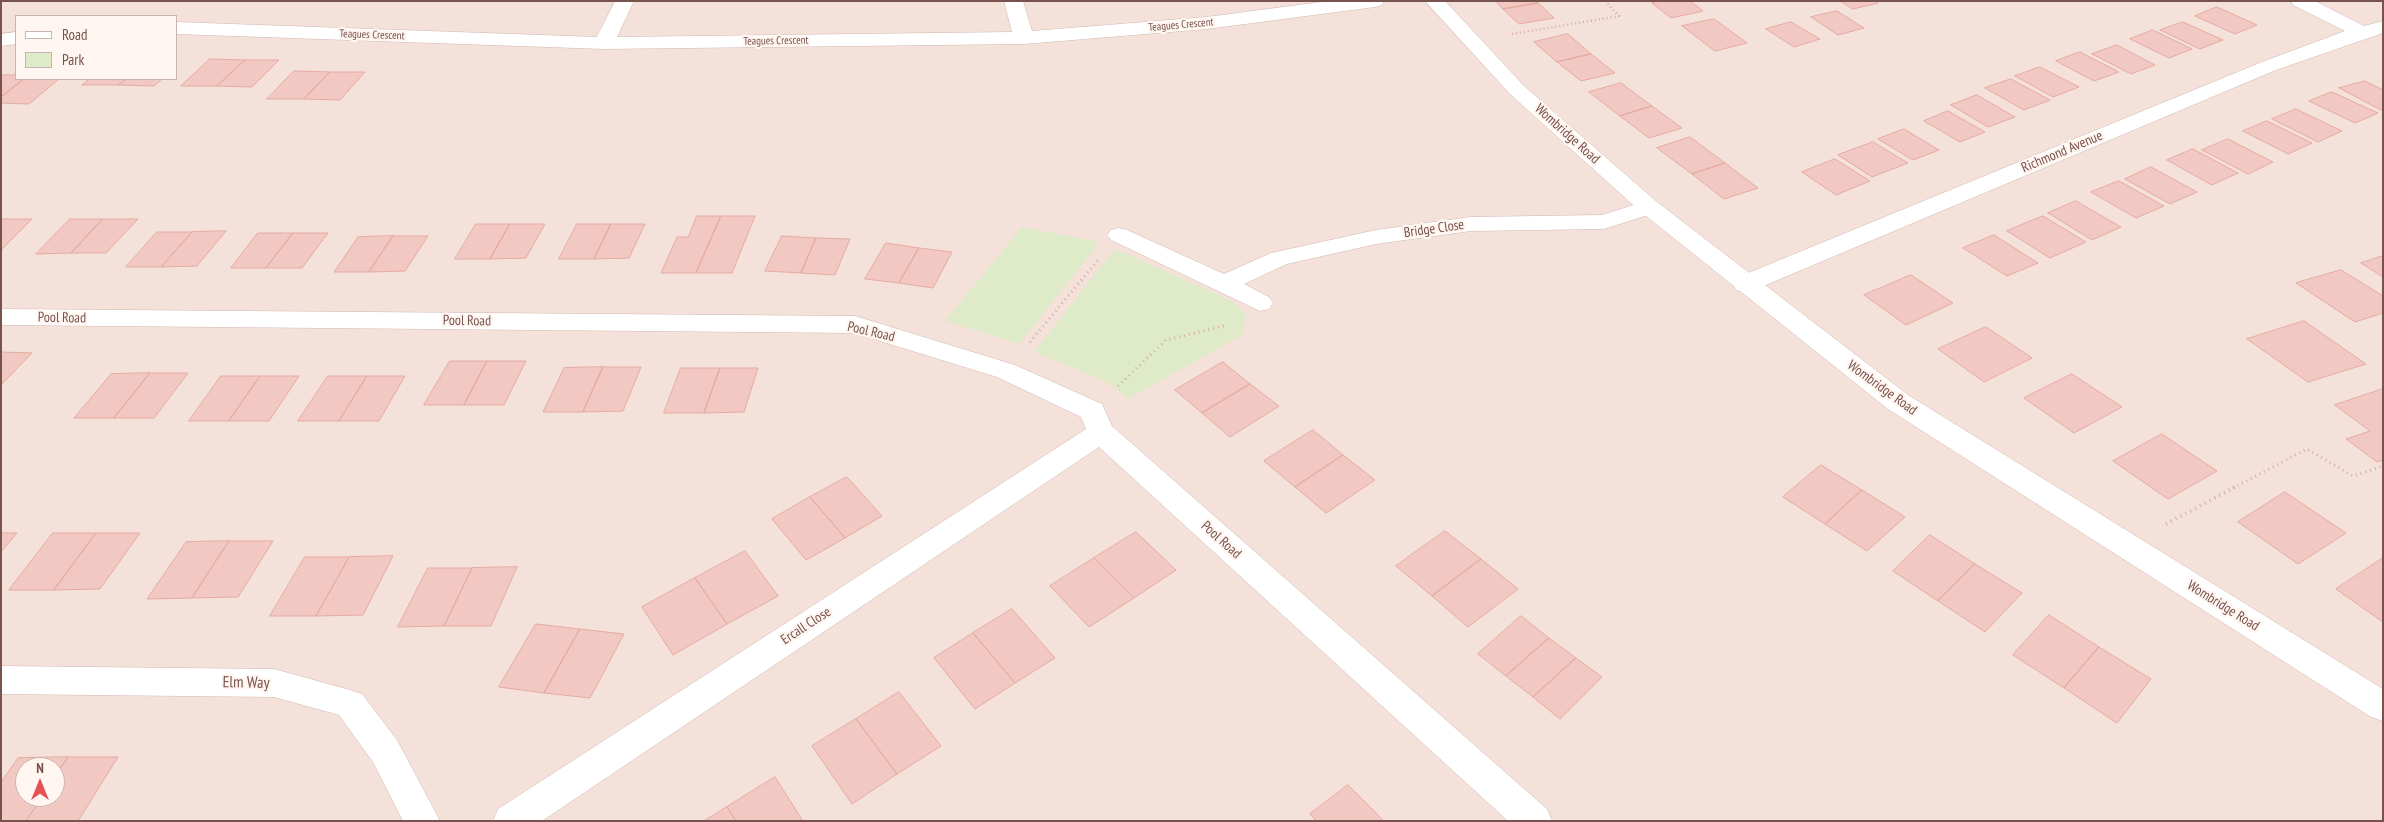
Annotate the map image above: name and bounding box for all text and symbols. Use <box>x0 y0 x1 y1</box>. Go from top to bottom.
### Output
legend <box>15 15 178 80</box>
street label: Teagues Crescent <box>1148 16 1214 34</box>
text: Road <box>62 25 88 44</box>
street label: Teagues Crescent <box>339 27 405 43</box>
street label: Teagues Crescent <box>743 34 809 48</box>
text: Park <box>62 50 84 69</box>
street label: Wombridge Road <box>1531 100 1603 168</box>
street label: Richmond Avenue <box>2019 127 2105 177</box>
street label: Bridge Close <box>1403 216 1465 242</box>
street label: Pool Road <box>38 309 86 327</box>
street label: Pool Road <box>443 312 491 330</box>
street label: Pool Road <box>846 318 896 346</box>
street label: Wombridge Road <box>1844 357 1920 419</box>
street label: Pool Road <box>1197 518 1245 562</box>
street label: Wombridge Road <box>2184 577 2262 635</box>
street label: Ercall Close <box>778 604 834 648</box>
street label: Elm Way <box>222 673 270 693</box>
north arrow <box>15 757 65 807</box>
text: N <box>36 759 44 777</box>

